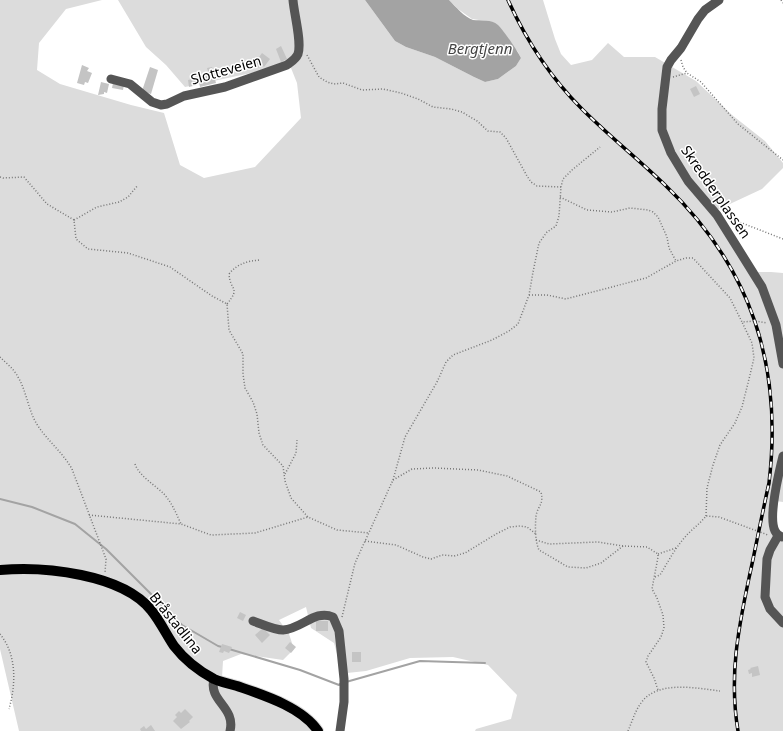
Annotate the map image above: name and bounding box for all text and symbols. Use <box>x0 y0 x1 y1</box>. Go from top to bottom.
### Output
water label: Bergtjenn <box>448 38 512 58</box>
street label: Slotteveien <box>188 50 263 89</box>
street label: Skredderplassen <box>677 141 756 242</box>
street label: Bråstadlina <box>146 588 207 658</box>

